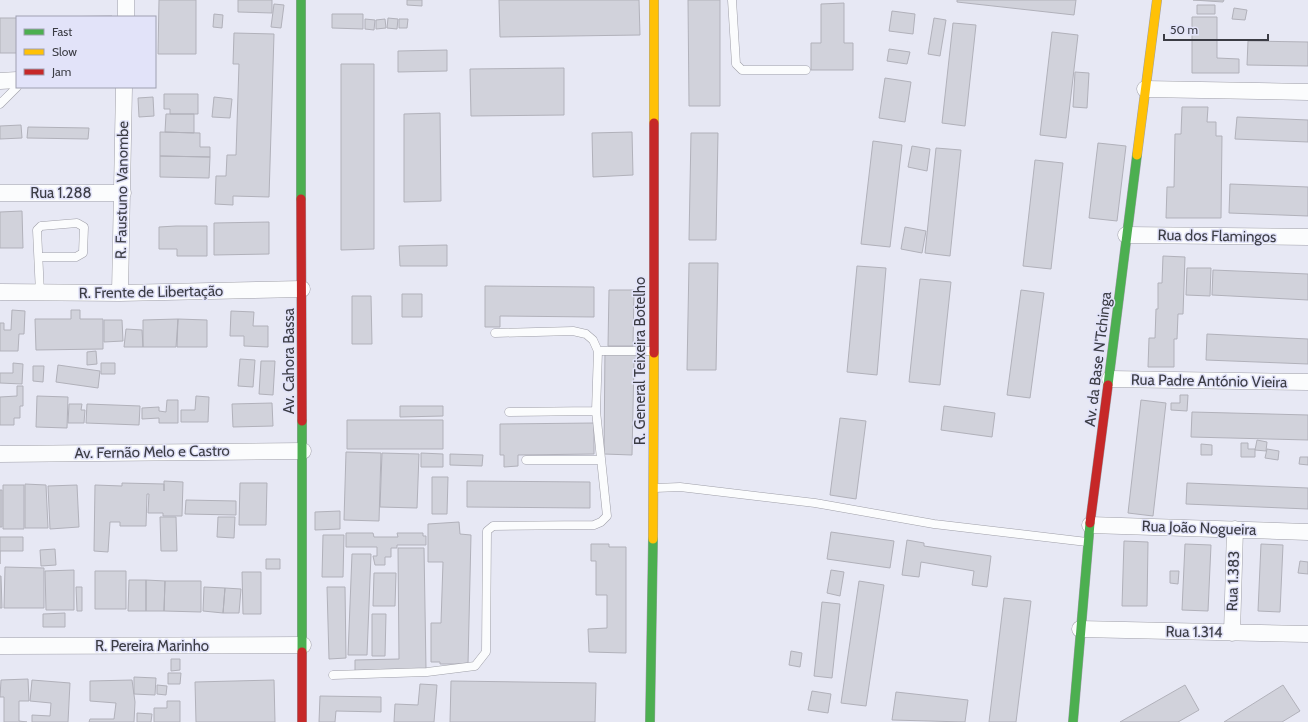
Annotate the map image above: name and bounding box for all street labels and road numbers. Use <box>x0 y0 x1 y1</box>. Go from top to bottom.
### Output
street label: R. Faustuno Vanombe <box>112 120 132 259</box>
street label: Rua 1.288 <box>30 184 92 202</box>
street label: Rua dos Flamingos <box>1158 226 1276 246</box>
street label: R. General Teixeira Botelho <box>631 277 649 445</box>
street label: R. Frente de Libertação <box>79 282 223 302</box>
street label: Av. da Base N'Tchinga <box>1081 290 1115 427</box>
street label: Av. Cahora Bassa <box>280 307 298 414</box>
street label: Rua Padre António Vieira <box>1131 371 1288 391</box>
street label: Av. Fernão Melo e Castro <box>74 442 230 462</box>
street label: Rua João Nogueira <box>1141 517 1257 539</box>
street label: Rua 1.383 <box>1223 550 1243 612</box>
street label: Rua 1.314 <box>1165 623 1223 642</box>
street label: R. Pereira Marinho <box>95 637 209 655</box>

